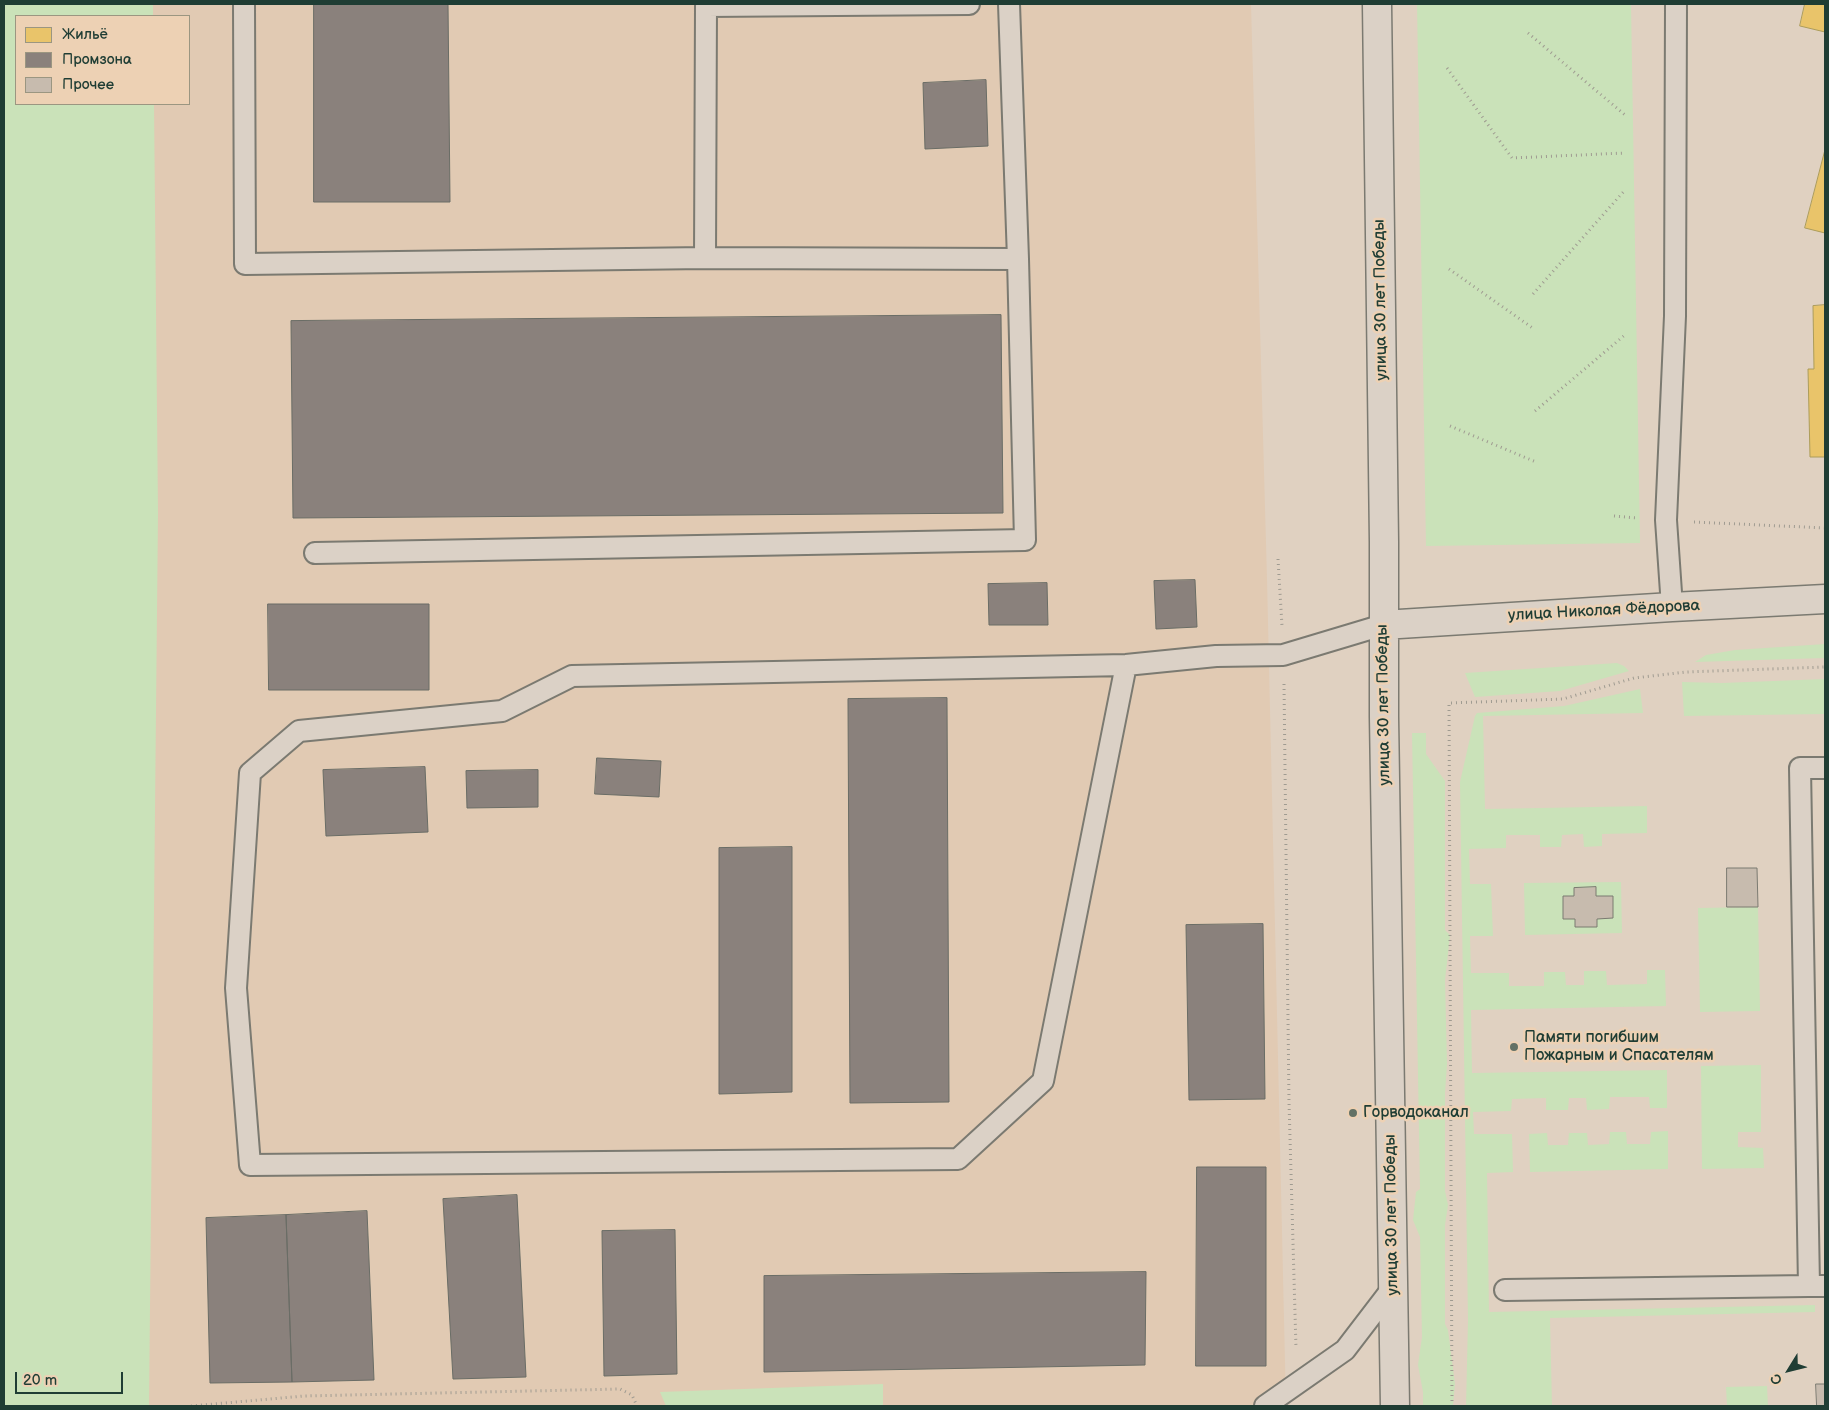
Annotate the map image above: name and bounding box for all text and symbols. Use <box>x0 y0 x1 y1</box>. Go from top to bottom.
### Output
legend <box>15 15 190 105</box>
text: Жильё <box>62 25 108 44</box>
text: Промзона <box>62 50 132 69</box>
text: Прочее <box>62 75 114 94</box>
street label: улица 30 лет Победы <box>1370 219 1392 381</box>
street label: улица Николая Фёдорова <box>1508 596 1700 626</box>
street label: улица 30 лет Победы <box>1373 624 1395 786</box>
place label: Памяти погибшим Пожарным и Спасателям <box>1524 1028 1714 1066</box>
marker: Памяти погибшим Пожарным и Спасателям <box>1508 1041 1520 1053</box>
place label: Горводоканал <box>1363 1103 1469 1123</box>
marker: Горводоканал <box>1347 1107 1359 1119</box>
street label: улица 30 лет Победы <box>1381 1134 1403 1296</box>
north arrow <box>1764 1345 1814 1395</box>
scale bar <box>18 1362 125 1394</box>
text: С <box>1767 1370 1786 1388</box>
text: 20 m <box>23 1371 57 1390</box>

